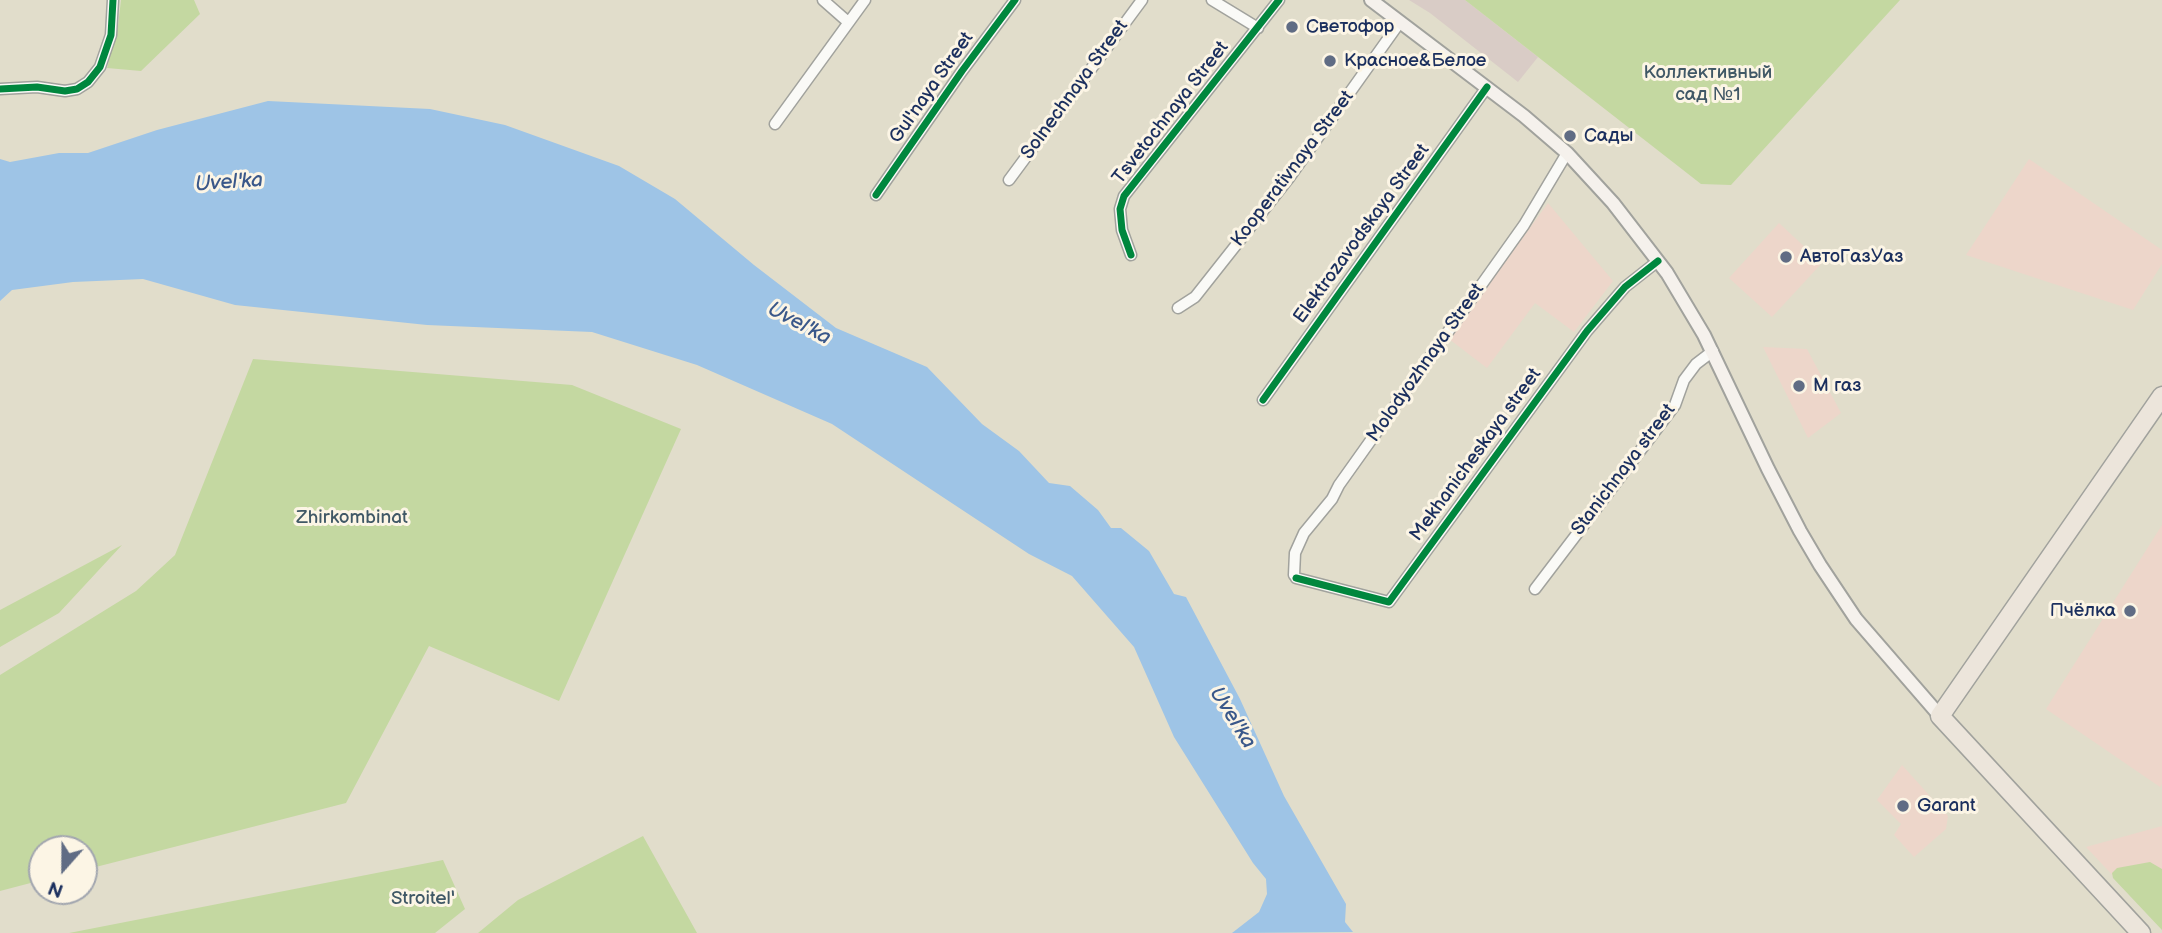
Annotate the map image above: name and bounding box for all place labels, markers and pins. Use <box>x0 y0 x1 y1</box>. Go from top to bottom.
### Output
place label: Светофор <box>1306 16 1394 38</box>
marker: Светофор <box>1284 19 1300 35</box>
place label: Красное&Белое <box>1344 50 1486 72</box>
marker: Красное&Белое <box>1322 53 1338 69</box>
place label: Сады <box>1584 125 1633 147</box>
marker: Сады <box>1562 128 1578 144</box>
place label: АвтоГазУаз <box>1800 246 1903 268</box>
marker: АвтоГазУаз <box>1778 249 1794 265</box>
place label: М газ <box>1813 375 1861 397</box>
marker: М газ <box>1791 378 1807 394</box>
place label: Пчёлка <box>2050 600 2116 622</box>
marker: Пчёлка <box>2122 603 2138 619</box>
place label: Garant <box>1917 795 1976 817</box>
marker: Garant <box>1895 798 1911 814</box>

